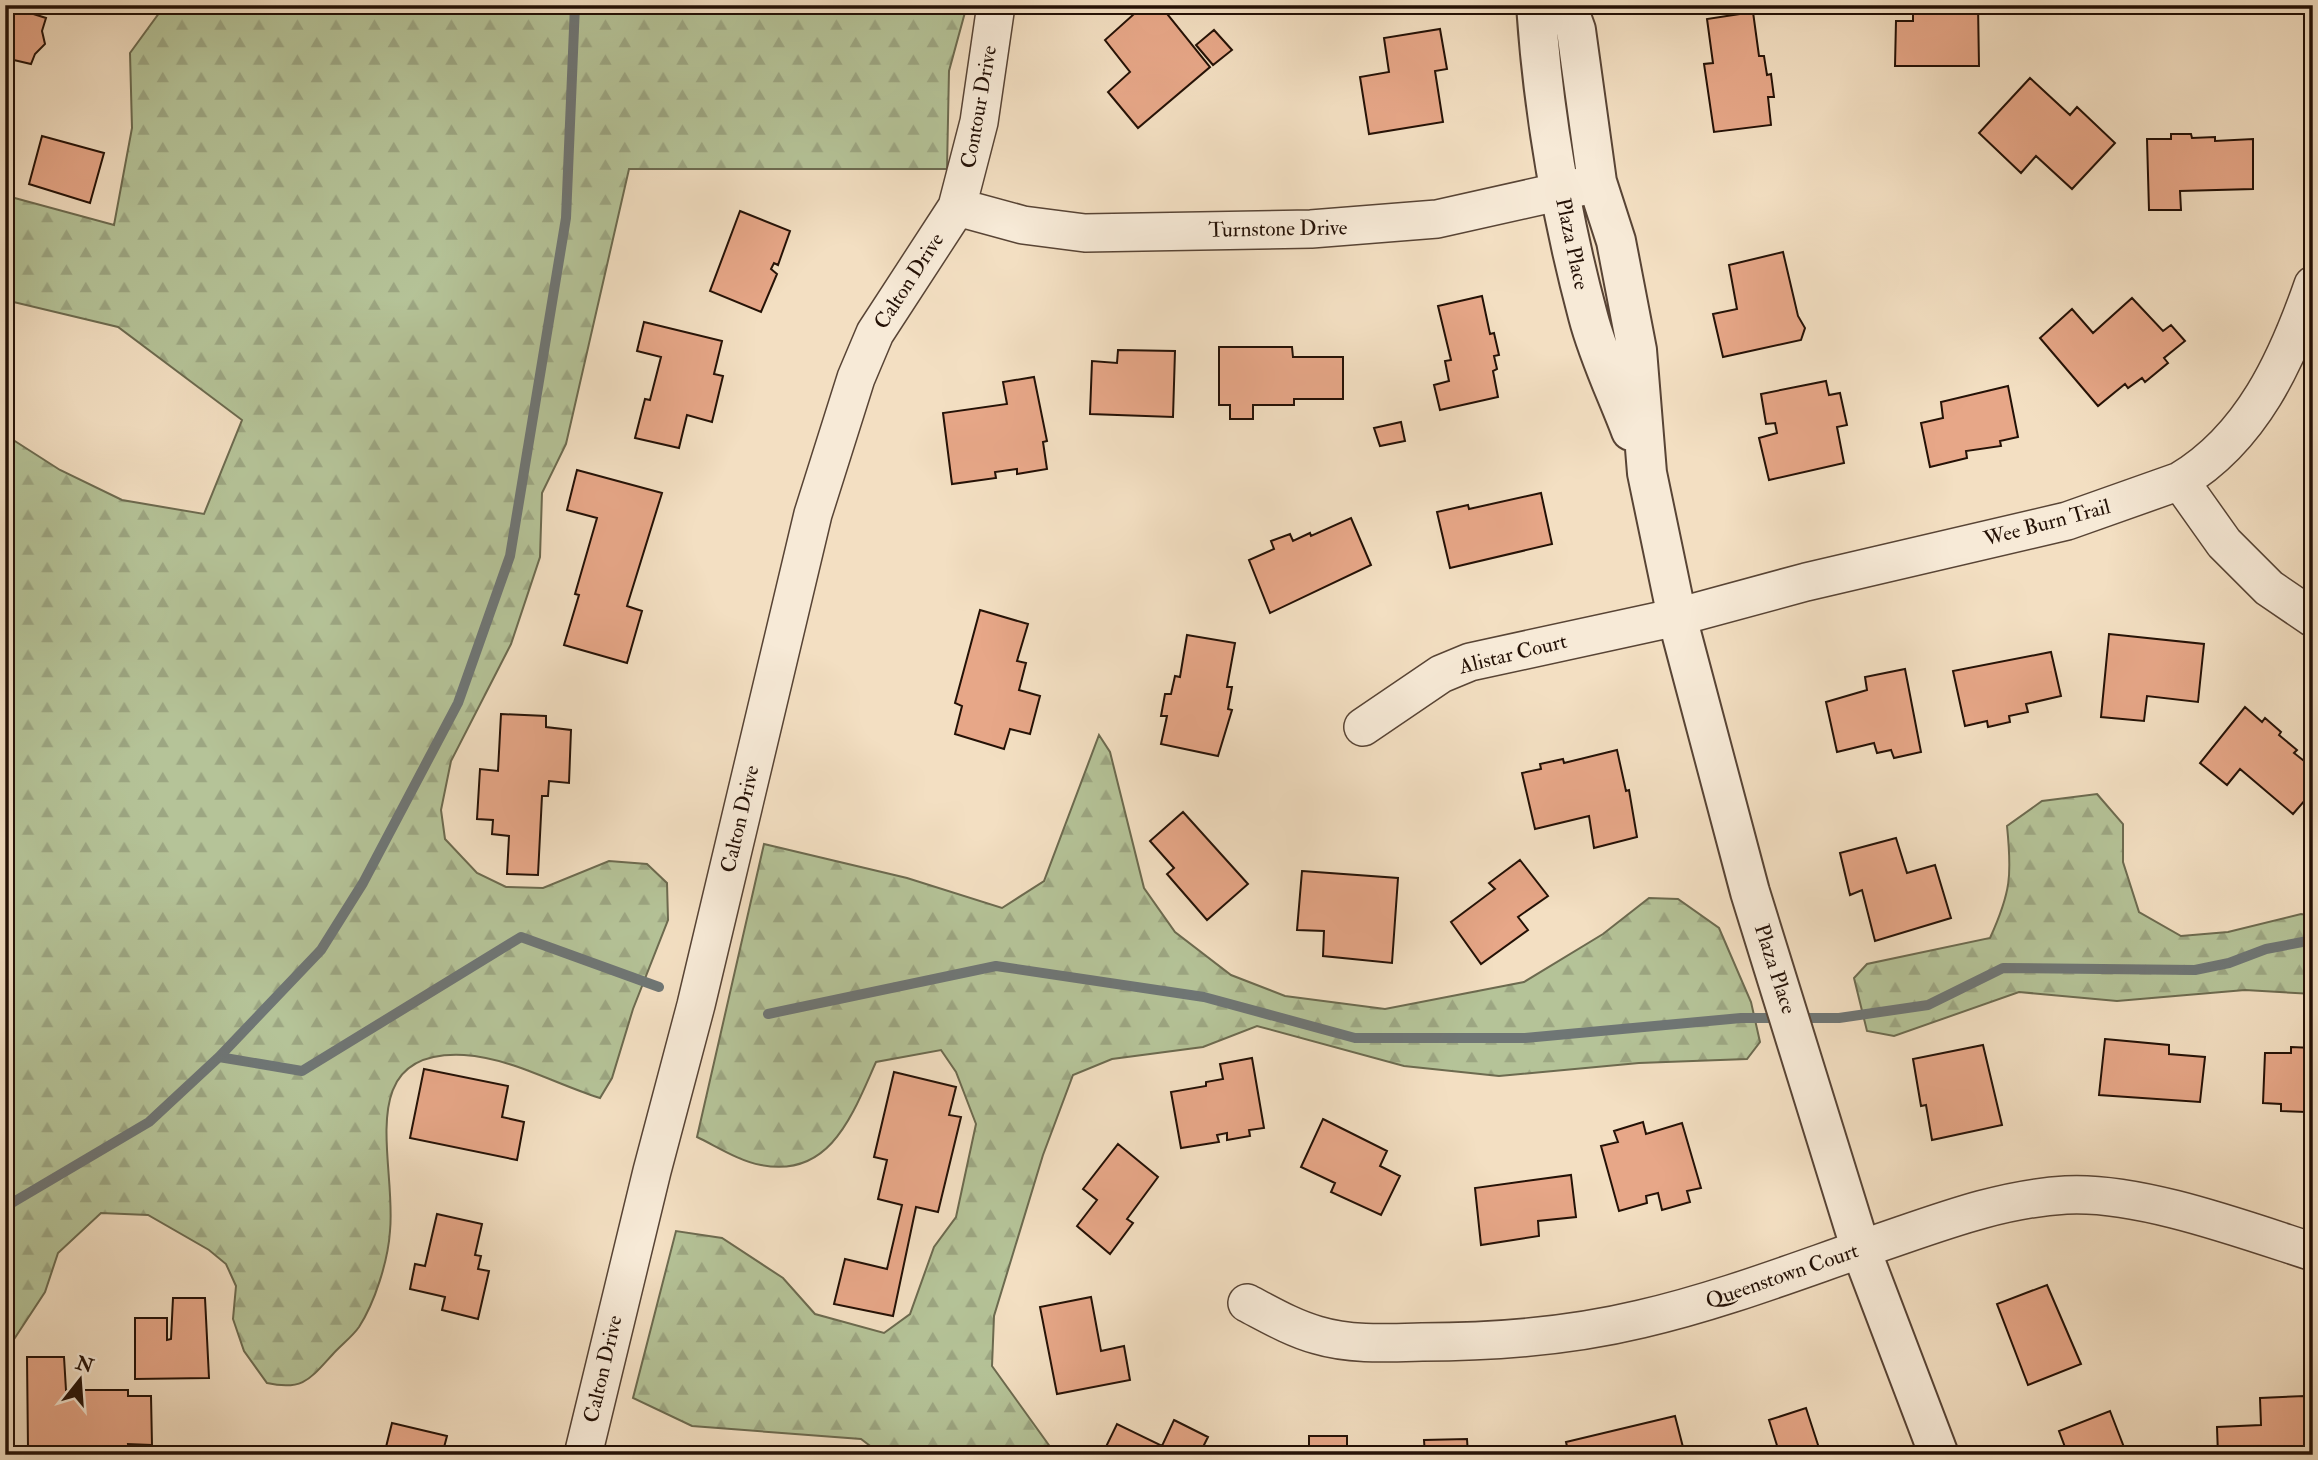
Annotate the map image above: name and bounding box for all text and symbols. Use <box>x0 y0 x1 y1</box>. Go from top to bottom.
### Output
street label: Contour Drive <box>955 43 1003 171</box>
street label: Plaza Place <box>1549 196 1595 293</box>
street label: Turnstone Drive <box>1208 214 1348 244</box>
street label: Calton Drive <box>868 228 950 334</box>
street label: Wee Burn Trail <box>1980 493 2114 553</box>
street label: Alistar Court <box>1455 628 1570 681</box>
street label: Calton Drive <box>715 762 766 875</box>
street label: Plaza Place <box>1748 921 1802 1018</box>
street label: Queenstown Court <box>1702 1237 1862 1315</box>
street label: Calton Drive <box>578 1312 629 1425</box>
north arrow <box>46 1344 116 1414</box>
text: N <box>72 1350 97 1379</box>

